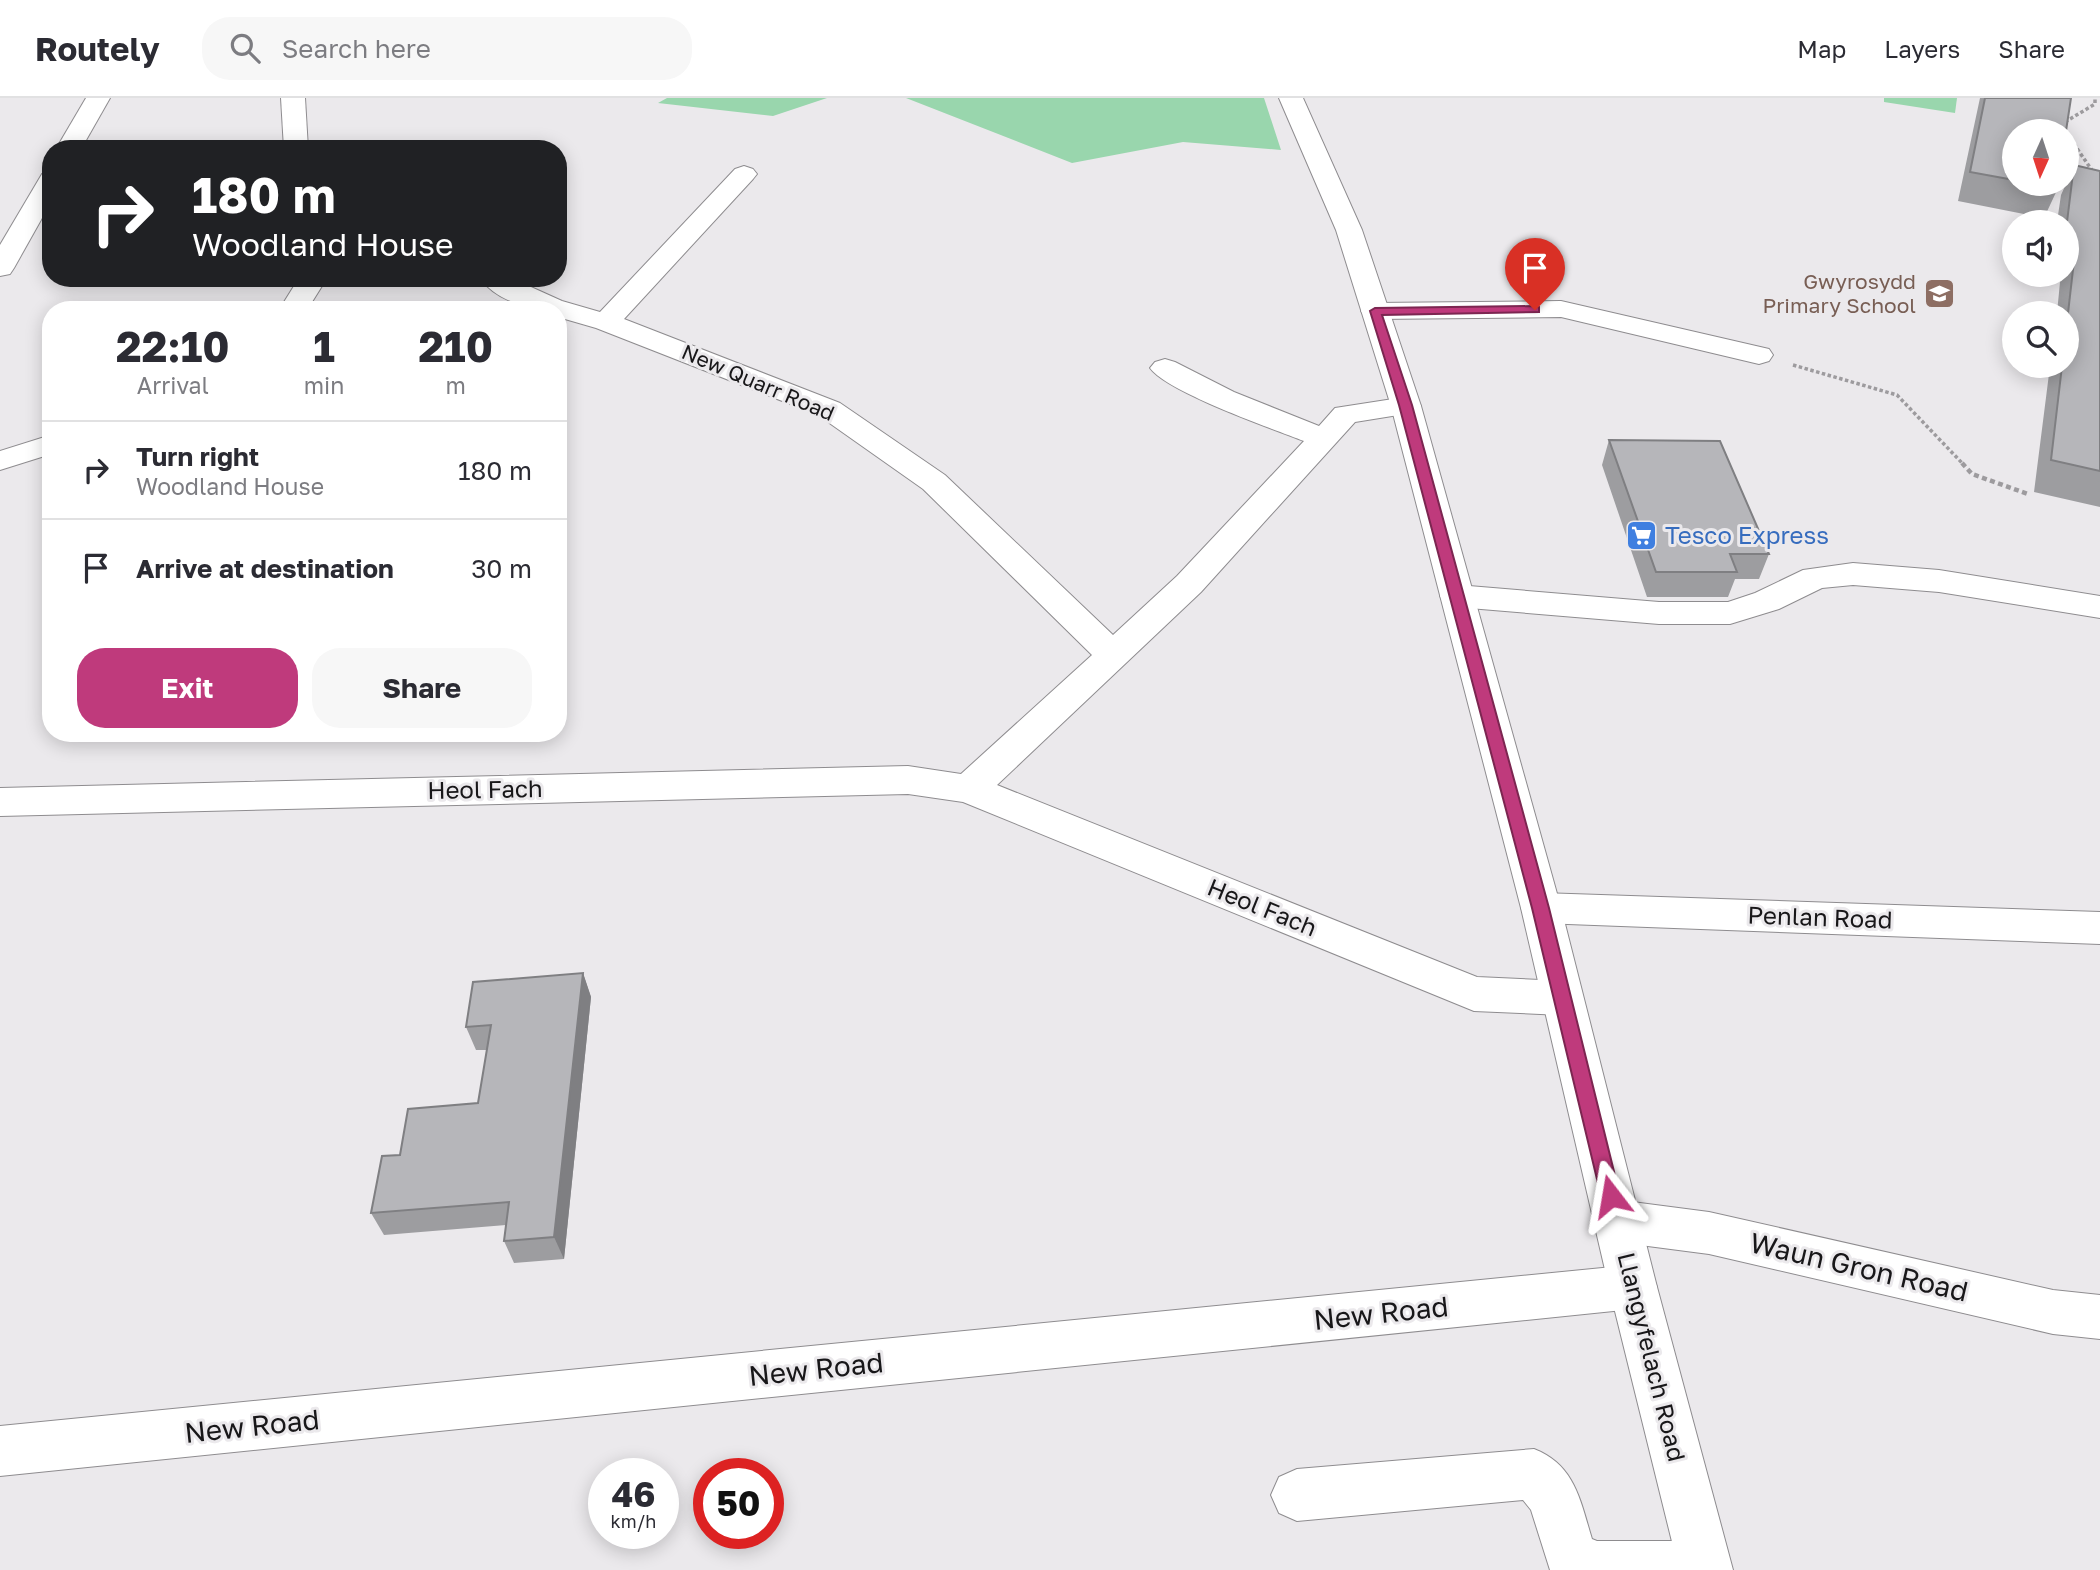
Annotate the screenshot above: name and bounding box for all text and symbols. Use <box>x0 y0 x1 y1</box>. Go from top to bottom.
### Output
search box <box>202 17 692 80</box>
text: Routely <box>35 29 160 68</box>
icon: search <box>226 29 264 67</box>
text: Search here <box>282 33 431 64</box>
text: Map <box>1797 34 1846 63</box>
text: Layers <box>1884 34 1960 63</box>
text: Share <box>1998 34 2065 63</box>
north arrow <box>2002 119 2079 196</box>
map controls <box>2002 119 2079 378</box>
text: 180 m <box>192 165 336 224</box>
icon: right <box>77 168 168 259</box>
button: sound <box>2002 210 2079 287</box>
text: Woodland House <box>192 225 454 263</box>
pin <box>1505 238 1565 310</box>
icon: arrive <box>1516 249 1554 287</box>
place label: Gwyrosydd Primary School <box>1762 268 1916 318</box>
school or university icon: Gwyrosydd Primary School <box>1922 277 1956 311</box>
button: search <box>2002 301 2079 378</box>
text: 22:10 <box>116 321 230 371</box>
text: 1 <box>313 321 335 371</box>
text: 210 <box>418 321 493 371</box>
street label: New Quarr Road <box>678 338 839 426</box>
text: Arrival <box>137 371 209 399</box>
text: min <box>304 371 344 399</box>
text: m <box>445 371 466 399</box>
text: Turn right <box>136 441 259 472</box>
icon: right <box>77 451 115 489</box>
text: 180 m <box>458 455 532 486</box>
text: Woodland House <box>136 472 324 500</box>
supermarket icon: Tesco Express <box>1625 519 1659 553</box>
place label: Tesco Express <box>1665 520 1829 549</box>
icon: arrive <box>77 549 115 587</box>
text: Arrive at destination <box>136 553 394 584</box>
text: 30 m <box>471 553 532 584</box>
button: Exit <box>77 648 298 728</box>
button: Share <box>312 648 532 728</box>
street label: Heol Fach <box>427 773 543 804</box>
street label: Heol Fach <box>1204 872 1322 942</box>
street label: Penlan Road <box>1747 899 1893 934</box>
position arrow <box>1574 1159 1648 1233</box>
street label: Waun Gron Road <box>1747 1225 1971 1308</box>
street label: Llangyfelach Road <box>1612 1249 1692 1464</box>
street label: New Road <box>1312 1289 1450 1336</box>
street label: New Road <box>747 1345 885 1392</box>
street label: New Road <box>183 1402 321 1449</box>
speed limit sign: 50 <box>693 1458 784 1549</box>
text: 46 <box>611 1473 656 1515</box>
text: km/h <box>611 1510 656 1532</box>

